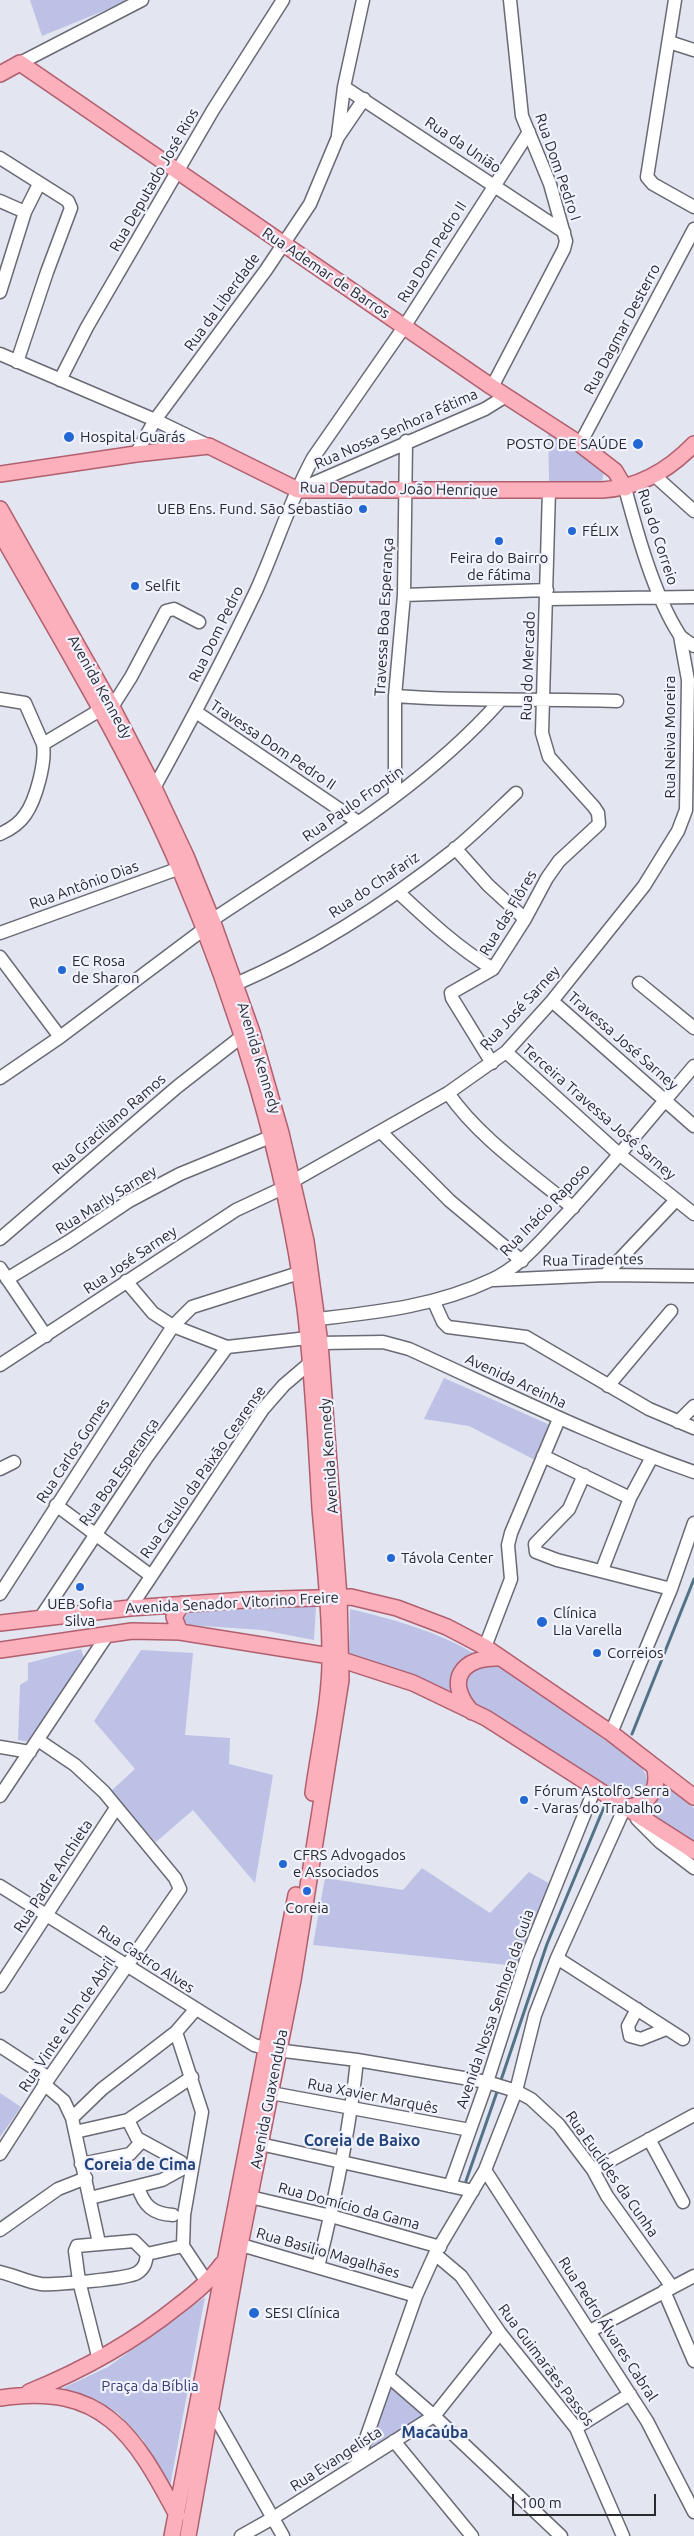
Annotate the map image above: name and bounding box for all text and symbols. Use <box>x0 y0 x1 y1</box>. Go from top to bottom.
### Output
street label: Rua Deputado José Rios <box>106 105 202 255</box>
street label: Rua Dom Pedro I <box>531 111 585 223</box>
street label: Rua da União <box>422 113 504 177</box>
street label: Rua Dom Pedro II <box>394 198 470 306</box>
street label: Rua Ademar de Barros <box>259 224 393 322</box>
street label: Rua da Liberdade <box>180 250 264 354</box>
street label: Rua Dagmar Desterro <box>580 261 664 397</box>
street label: Rua Nossa Senhora Fátima <box>312 385 480 473</box>
place label: Hospital Guarás <box>80 428 185 446</box>
marker: Hospital Guarás <box>62 430 76 444</box>
place label: POSTO DE SAÚDE <box>506 435 627 453</box>
marker: POSTO DE SAÚDE <box>631 437 645 451</box>
street label: Rua Deputado João Henrique <box>300 478 498 500</box>
street label: Rua do Correio <box>634 487 682 587</box>
place label: UEB Ens. Fund. São Sebastião <box>157 500 353 518</box>
marker: UEB Ens. Fund. São Sebastião <box>357 503 369 515</box>
place label: FÉLIX <box>582 522 619 540</box>
marker: FÉLIX <box>566 525 578 537</box>
marker: Feira do Bairro de fátima <box>493 535 505 547</box>
street label: Travessa Boa Esperança <box>371 537 397 697</box>
place label: Feira do Bairro de fátima <box>450 549 548 584</box>
place label: Selfit <box>145 577 180 595</box>
marker: Selfit <box>129 580 141 592</box>
street label: Rua Dom Pedro <box>185 583 247 685</box>
street label: Rua do Mercado <box>517 611 539 721</box>
street label: Avenida Kennedy <box>64 632 136 742</box>
street label: Rua Neiva Moreira <box>661 676 679 798</box>
street label: Travessa Dom Pedro II <box>207 696 339 794</box>
street label: Rua Paulo Frontin <box>299 762 407 846</box>
street label: Rua do Chafariz <box>325 848 423 922</box>
street label: Rua Antônio Dias <box>27 857 141 913</box>
street label: Rua das Flôres <box>475 867 541 959</box>
place label: EC Rosa de Sharon <box>72 952 140 987</box>
street label: Rua José Sarney <box>476 962 564 1054</box>
marker: EC Rosa de Sharon <box>56 964 68 976</box>
street label: Travessa José Sarney <box>564 988 682 1094</box>
street label: Avenida Kennedy <box>233 1000 285 1116</box>
street label: Terceira Travessa José Sarney <box>518 1040 680 1184</box>
street label: Rua Graciliano Ramos <box>49 1070 169 1178</box>
street label: Rua Inácio Raposo <box>496 1160 594 1260</box>
street label: Rua Marly Sarney <box>52 1162 160 1238</box>
street label: Rua José Sarney <box>80 1222 180 1298</box>
street label: Rua Tiradentes <box>542 1250 644 1270</box>
street label: Avenida Areinha <box>463 1350 569 1412</box>
street label: Rua Catulo da Paixão Cearense <box>136 1382 270 1562</box>
street label: Rua Carlos Gomes <box>33 1395 113 1507</box>
street label: Avenida Kennedy <box>316 1398 342 1514</box>
street label: Rua Boa Esperança <box>75 1415 163 1529</box>
place label: Távola Center <box>401 1549 493 1567</box>
marker: Távola Center <box>385 1552 397 1564</box>
marker: UEB Sofia Silva <box>74 1581 86 1593</box>
street label: Avenida Senador Vitorino Freire <box>125 1588 339 1618</box>
place label: UEB Sofia Silva <box>47 1595 113 1630</box>
place label: Clínica LIa Varella <box>553 1604 622 1639</box>
marker: Clínica LIa Varella <box>535 1615 549 1629</box>
place label: Correios <box>607 1644 664 1662</box>
marker: Correios <box>591 1647 603 1659</box>
place label: Fórum Astolfo Serra - Varas do Trabalho <box>534 1782 669 1817</box>
marker: Fórum Astolfo Serra - Varas do Trabalho <box>518 1794 530 1806</box>
street label: Rua Padre Anchieta <box>10 1816 96 1936</box>
place label: CFRS Advogados e Associados <box>293 1846 406 1881</box>
marker: CFRS Advogados e Associados <box>277 1858 289 1870</box>
marker: Coreia <box>301 1885 313 1897</box>
place label: Coreia <box>285 1899 329 1917</box>
street label: Avenida Nossa Senhora da Guia <box>452 1907 538 2111</box>
street label: Rua Castro Alves <box>94 1921 198 1997</box>
street label: Rua Vinte e Um de Abril <box>15 1953 119 2095</box>
street label: Avenida Guaxenduba <box>247 2028 291 2170</box>
street label: Rua Xavier Marquês <box>306 2074 440 2118</box>
street label: Rua Euclídes da Cunha <box>562 2107 662 2241</box>
district label: Coreia de Baixo <box>304 2131 420 2151</box>
district label: Coreia de Cima <box>84 2155 196 2175</box>
street label: Rua Domício da Gama <box>276 2178 422 2234</box>
street label: Rua Basilio Magalhães <box>254 2224 402 2282</box>
street label: Rua Pedro Álvares Cabral <box>555 2254 661 2404</box>
street label: Rua Guimarães Passos <box>494 2300 598 2430</box>
place label: SESI Clínica <box>265 2304 340 2322</box>
marker: SESI Clínica <box>247 2306 261 2320</box>
park label: Praça da Bíblia <box>101 2377 199 2395</box>
street label: Rua Evangelista <box>287 2423 385 2495</box>
district label: Macaúba <box>402 2423 468 2443</box>
scale bar <box>514 2484 658 2516</box>
text: 100 m <box>520 2494 562 2511</box>

